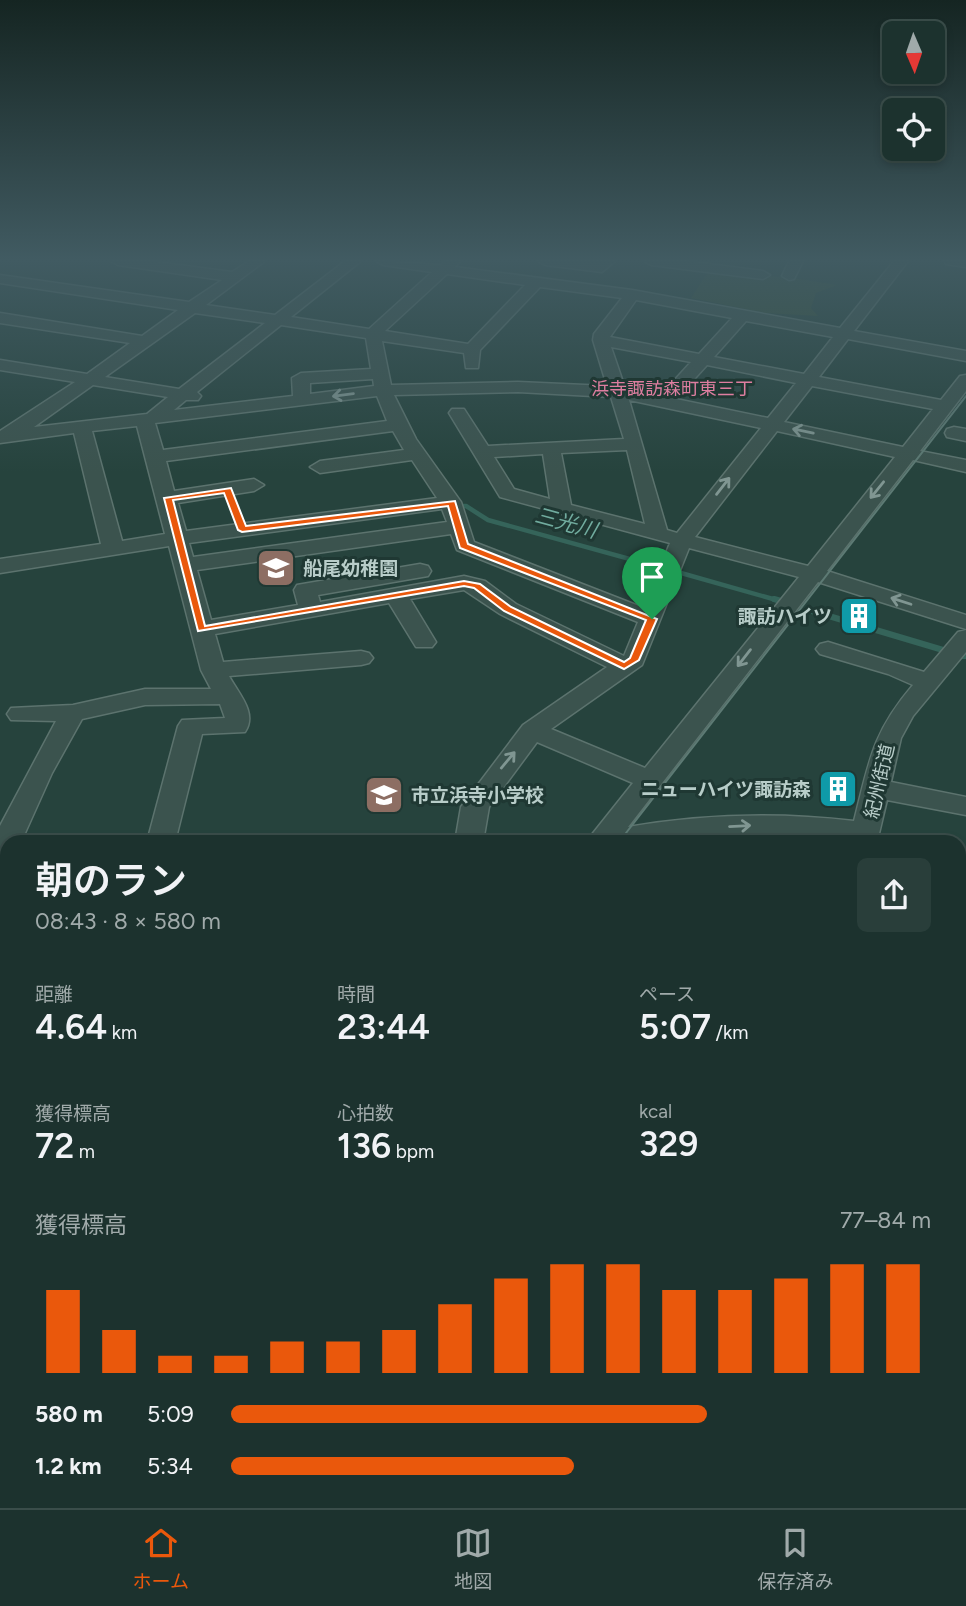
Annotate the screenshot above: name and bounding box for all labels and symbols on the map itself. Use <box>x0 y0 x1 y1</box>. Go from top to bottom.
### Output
north arrow <box>882 21 945 84</box>
district label: 浜寺諏訪森町東三丁 <box>591 378 753 400</box>
one-way arrow <box>332 389 355 402</box>
one-way arrow <box>792 424 815 437</box>
one-way arrow <box>716 478 731 496</box>
one-way arrow <box>869 480 885 498</box>
water label: 三光川 <box>532 502 602 543</box>
school or university icon: 船尾幼稚園 <box>255 547 297 589</box>
pin <box>622 547 682 619</box>
place label: 船尾幼稚園 <box>303 557 398 580</box>
one-way arrow <box>890 594 912 607</box>
building icon: 諏訪ハイツ <box>838 595 880 637</box>
place label: 諏訪ハイツ <box>737 605 832 628</box>
one-way arrow <box>737 649 752 667</box>
street label: 紀州街道 <box>860 741 899 821</box>
one-way arrow <box>501 752 516 770</box>
building icon: ニューハイツ諏訪森 <box>817 768 859 810</box>
school or university icon: 市立浜寺小学校 <box>363 774 405 816</box>
place label: ニューハイツ諏訪森 <box>641 778 811 801</box>
place label: 市立浜寺小学校 <box>411 784 544 807</box>
one-way arrow <box>729 820 752 833</box>

